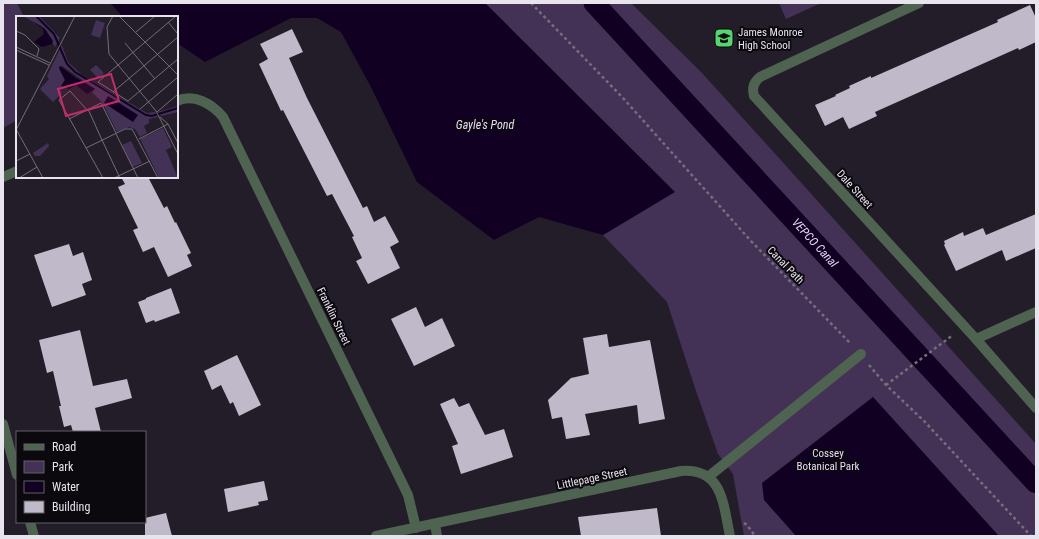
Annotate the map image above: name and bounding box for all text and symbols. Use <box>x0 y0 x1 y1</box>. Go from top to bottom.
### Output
inset map <box>16 16 178 178</box>
place label: James Monroe High School <box>738 26 803 52</box>
school or university icon: James Monroe High School <box>713 27 735 49</box>
water label: Gayle's Pond <box>456 118 514 132</box>
street label: Dale Street <box>834 167 875 211</box>
water label: VEPCO Canal <box>789 216 841 270</box>
street label: Canal Path <box>765 244 807 287</box>
street label: Franklin Street <box>314 285 353 347</box>
legend <box>16 431 146 523</box>
text: Road <box>52 440 76 454</box>
park label: Cossey Botanical Park <box>797 447 859 473</box>
text: Park <box>52 460 74 474</box>
street label: Littlepage Street <box>556 465 628 492</box>
text: Water <box>52 480 80 494</box>
text: Building <box>52 500 90 514</box>

